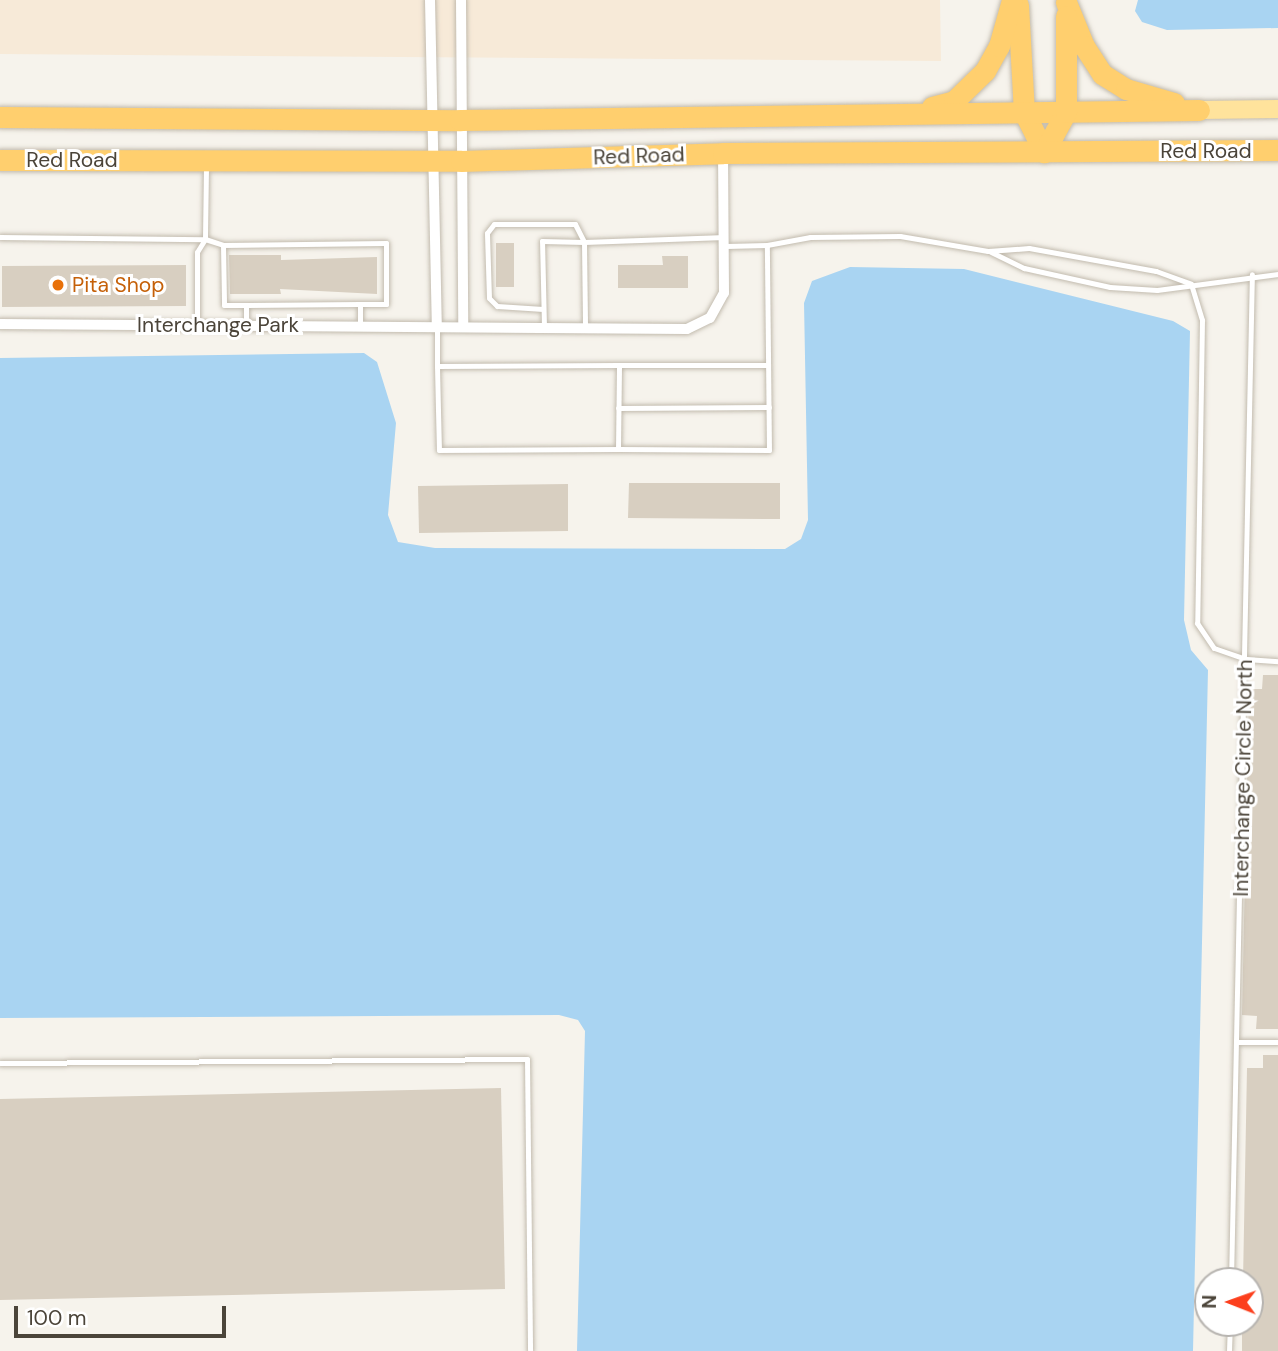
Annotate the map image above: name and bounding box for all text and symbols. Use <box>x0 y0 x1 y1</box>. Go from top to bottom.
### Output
street label: Red Road <box>1160 138 1252 164</box>
street label: Red Road <box>593 142 685 170</box>
street label: Red Road <box>26 147 118 173</box>
place label: Pita Shop <box>72 272 164 298</box>
marker: Pita Shop <box>50 277 66 293</box>
street label: Interchange Park <box>137 312 299 338</box>
street label: Interchange Circle North <box>1228 659 1258 897</box>
north arrow <box>1194 1267 1264 1337</box>
scale bar <box>18 1292 229 1336</box>
text: N <box>1197 1295 1222 1309</box>
text: 100 m <box>27 1304 87 1332</box>

